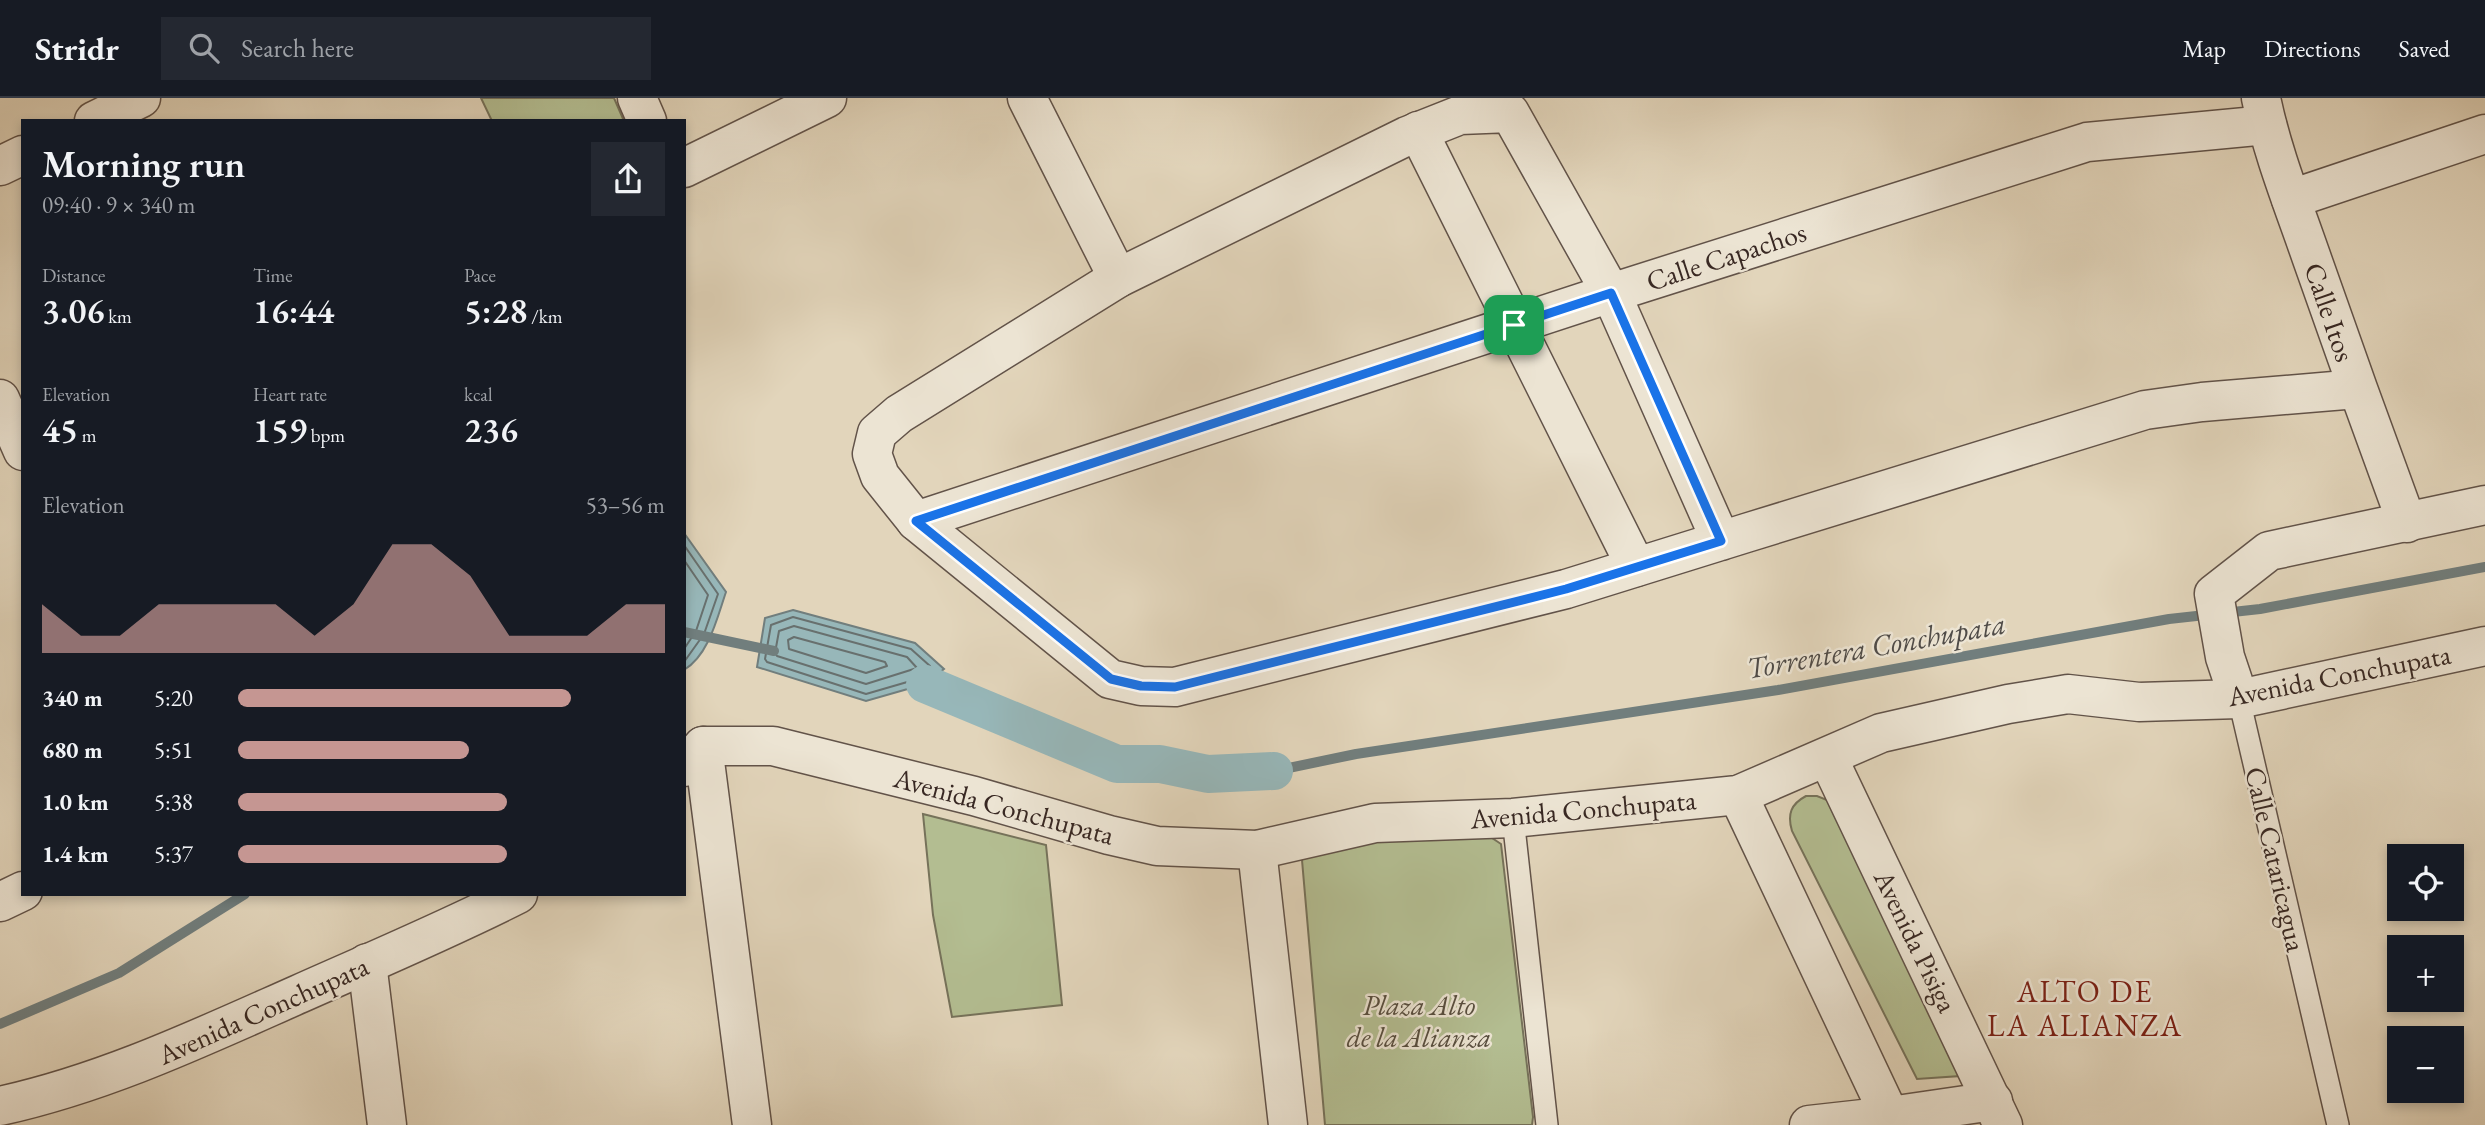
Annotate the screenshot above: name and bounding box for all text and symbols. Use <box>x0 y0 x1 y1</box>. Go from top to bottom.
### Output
search box <box>161 17 651 80</box>
text: Stridr <box>35 27 119 70</box>
icon: search <box>185 29 223 67</box>
text: Search here <box>241 31 354 65</box>
text: Map <box>2183 33 2226 64</box>
text: Directions <box>2264 33 2361 64</box>
text: Saved <box>2399 33 2450 64</box>
text: Morning run <box>42 139 245 188</box>
button: share <box>591 142 665 216</box>
text: 09:40 · 9 × 340 m <box>42 190 195 220</box>
street label: Calle Capachos <box>1642 213 1810 299</box>
street label: Calle Itos <box>2296 258 2364 366</box>
text: Distance <box>42 263 105 288</box>
text: Time <box>253 263 293 288</box>
text: Pace <box>464 263 496 288</box>
text: 3.06 <box>42 288 104 333</box>
text: 16:44 <box>253 288 334 333</box>
text: 5:28 <box>464 288 527 333</box>
pin <box>1484 295 1544 355</box>
text: km <box>104 304 132 329</box>
text: /km <box>527 304 562 329</box>
icon: arrive <box>1495 306 1533 344</box>
text: Elevation <box>42 382 110 407</box>
text: Heart rate <box>253 382 327 407</box>
text: kcal <box>464 382 493 407</box>
text: 45 <box>42 407 78 452</box>
text: 159 <box>253 407 307 452</box>
text: 236 <box>464 407 518 452</box>
text: m <box>78 423 97 448</box>
text: bpm <box>307 423 345 448</box>
text: Elevation <box>42 490 125 520</box>
text: 53–56 m <box>586 490 665 520</box>
water label: Torrentera Conchupata <box>1743 604 2009 687</box>
street label: Avenida Conchupata <box>2223 636 2455 714</box>
text: 340 m <box>42 683 103 713</box>
text: 5:20 <box>154 683 193 713</box>
text: 680 m <box>42 735 103 765</box>
text: 5:51 <box>154 735 193 765</box>
street label: Avenida Conchupata <box>889 759 1119 853</box>
street label: Calle Cataricagua <box>2237 763 2315 956</box>
street label: Avenida Conchupata <box>1468 781 1698 837</box>
text: 1.0 km <box>42 787 109 817</box>
text: 5:38 <box>154 787 193 817</box>
text: 1.4 km <box>42 839 109 869</box>
text: 5:37 <box>154 839 193 869</box>
map controls <box>2387 844 2464 1103</box>
button: locate <box>2387 844 2464 921</box>
street label: Avenida Pisiga <box>1866 863 1966 1019</box>
button: + <box>2387 935 2464 1012</box>
street label: Avenida Conchupata <box>151 947 375 1073</box>
district label: ALTO DE LA ALIANZA <box>1987 972 2183 1045</box>
park label: Plaza Alto de la Alianza <box>1347 987 1491 1055</box>
button: − <box>2387 1026 2464 1103</box>

